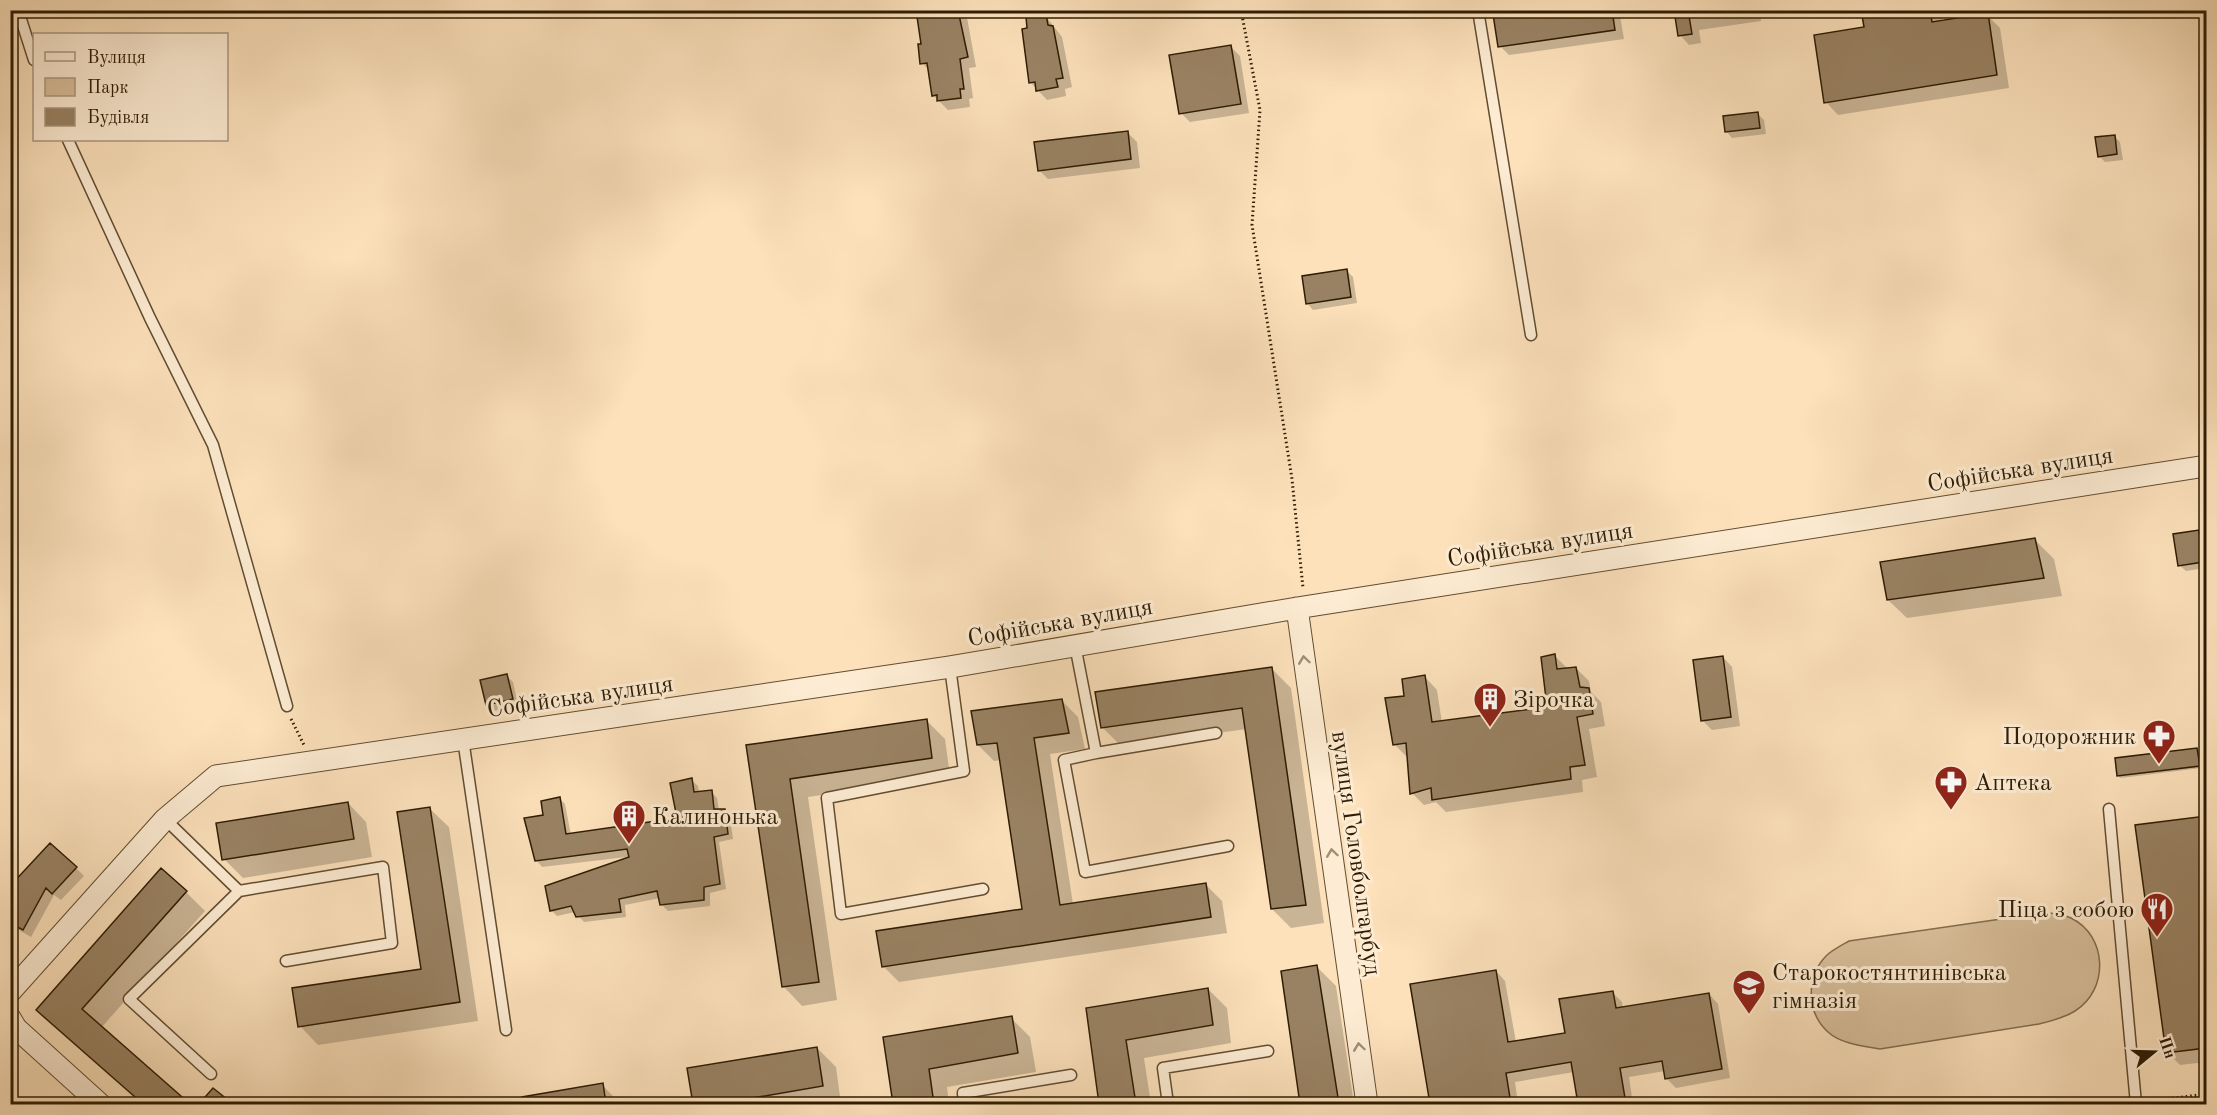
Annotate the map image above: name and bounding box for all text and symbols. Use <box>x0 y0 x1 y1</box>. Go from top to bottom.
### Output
legend <box>33 33 228 141</box>
text: Вулиця <box>87 49 146 67</box>
text: Парк <box>87 79 128 97</box>
text: Будівля <box>87 109 149 127</box>
street label: Софійська вулиця <box>1926 444 2115 498</box>
street label: Софійська вулиця <box>1446 519 1635 573</box>
street label: Софійська вулиця <box>966 596 1155 652</box>
one-way arrow <box>1299 656 1311 665</box>
street label: Софійська вулиця <box>486 673 675 723</box>
building icon: Зірочка <box>1472 681 1508 728</box>
place label: Зірочка <box>1513 689 1595 713</box>
pharmacy icon: Подорожник <box>2141 718 2177 765</box>
place label: Подорожник <box>2003 726 2136 750</box>
street label: вулиця Головболгарбуд <box>1326 729 1384 977</box>
pharmacy icon: Аптека <box>1933 764 1969 811</box>
place label: Аптека <box>1974 772 2052 796</box>
building icon: Калинонька <box>611 798 647 845</box>
place label: Калинонька <box>652 806 779 830</box>
one-way arrow <box>1326 849 1338 858</box>
restaurant icon: Піца з собою <box>2139 891 2175 938</box>
place label: Піца з собою <box>1998 899 2134 923</box>
place label: Старокостянтинівська гімназія <box>1772 962 2007 1014</box>
school or university icon: Старокостянтинівська гімназія <box>1731 968 1767 1015</box>
north arrow <box>2124 1022 2184 1082</box>
text: Пн <box>2155 1035 2177 1061</box>
one-way arrow <box>1353 1042 1365 1051</box>

